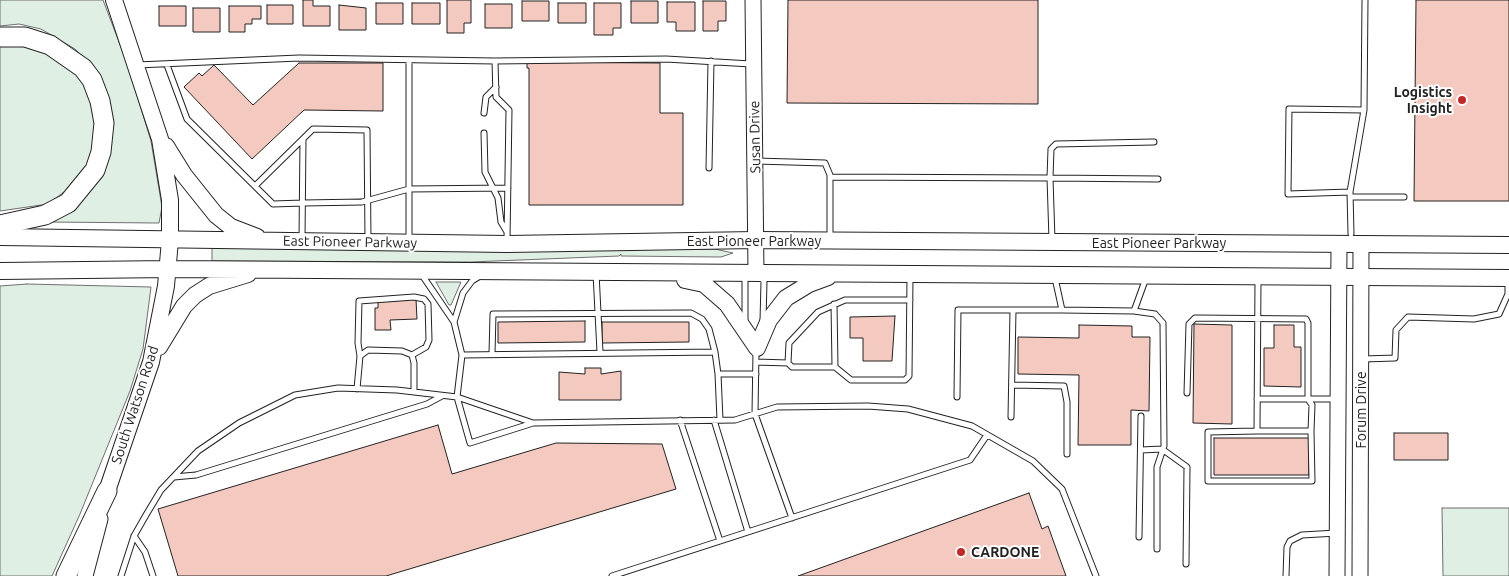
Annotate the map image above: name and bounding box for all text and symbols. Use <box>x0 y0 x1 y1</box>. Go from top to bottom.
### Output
place label: Logistics Insight <box>1394 84 1452 116</box>
marker: Logistics Insight <box>1456 94 1468 106</box>
street label: Susan Drive <box>746 100 764 174</box>
street label: East Pioneer Parkway <box>283 232 417 252</box>
street label: East Pioneer Parkway <box>687 233 821 249</box>
street label: East Pioneer Parkway <box>1092 235 1226 251</box>
street label: South Watson Road <box>108 344 162 466</box>
street label: Forum Drive <box>1353 371 1369 449</box>
place label: CARDONE <box>971 544 1039 560</box>
marker: CARDONE <box>955 546 967 558</box>

